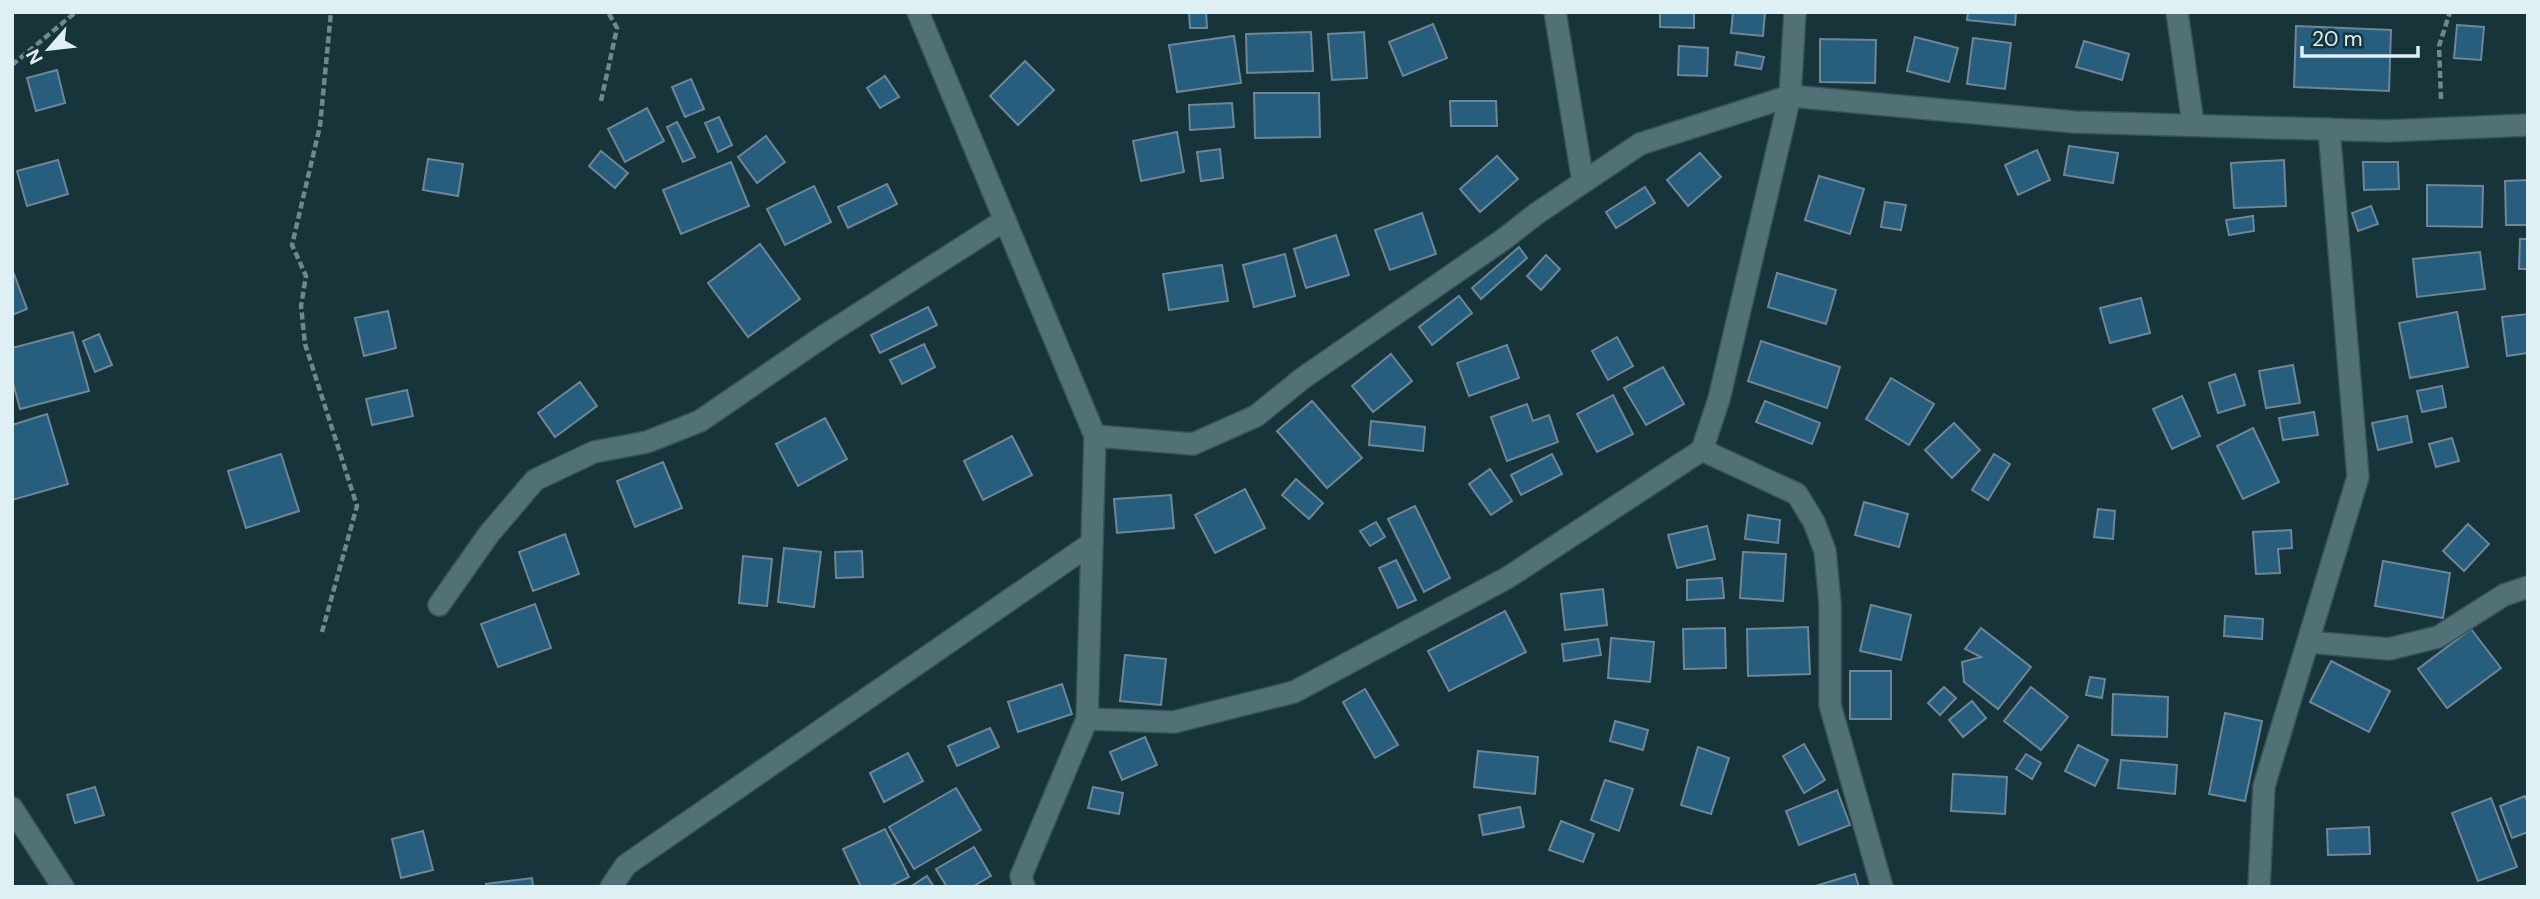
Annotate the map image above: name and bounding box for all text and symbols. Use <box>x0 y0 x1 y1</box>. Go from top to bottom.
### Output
north arrow <box>14 14 84 84</box>
scale bar <box>2302 14 2418 58</box>
text: 20 m <box>2312 25 2363 53</box>
text: N <box>20 45 49 69</box>

